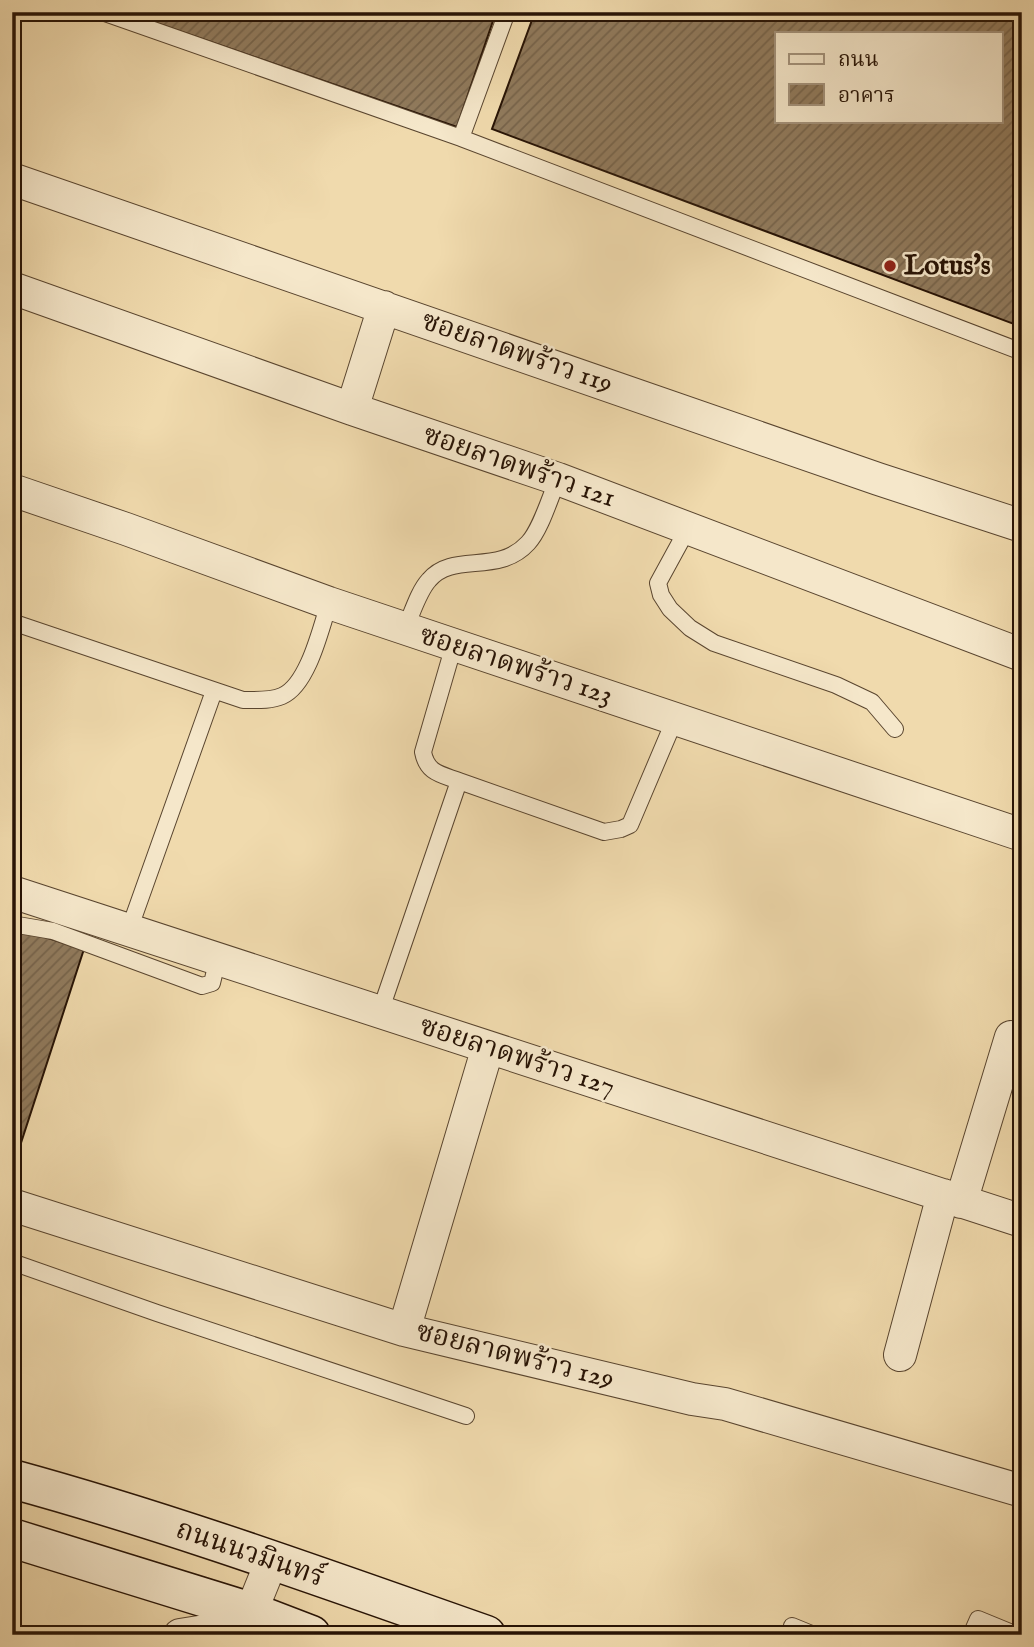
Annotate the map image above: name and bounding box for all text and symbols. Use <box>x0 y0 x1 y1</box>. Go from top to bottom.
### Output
legend <box>775 32 1002 122</box>
text: ถนน <box>838 47 879 74</box>
text: อาคาร <box>838 83 895 110</box>
place label: Lotus's <box>904 249 991 284</box>
marker: Lotus's <box>882 258 898 274</box>
street label: ซอยลาดพร้าว 119 <box>417 304 617 402</box>
street label: ซอยลาดพร้าว 121 <box>418 418 620 516</box>
street label: ซอยลาดพร้าว 123 <box>415 618 617 714</box>
street label: ซอยลาดพร้าว 127 <box>415 1009 619 1105</box>
street label: ซอยลาดพร้าว 129 <box>412 1314 618 1398</box>
street label: ถนนนวมินทร์ <box>171 1511 330 1596</box>

